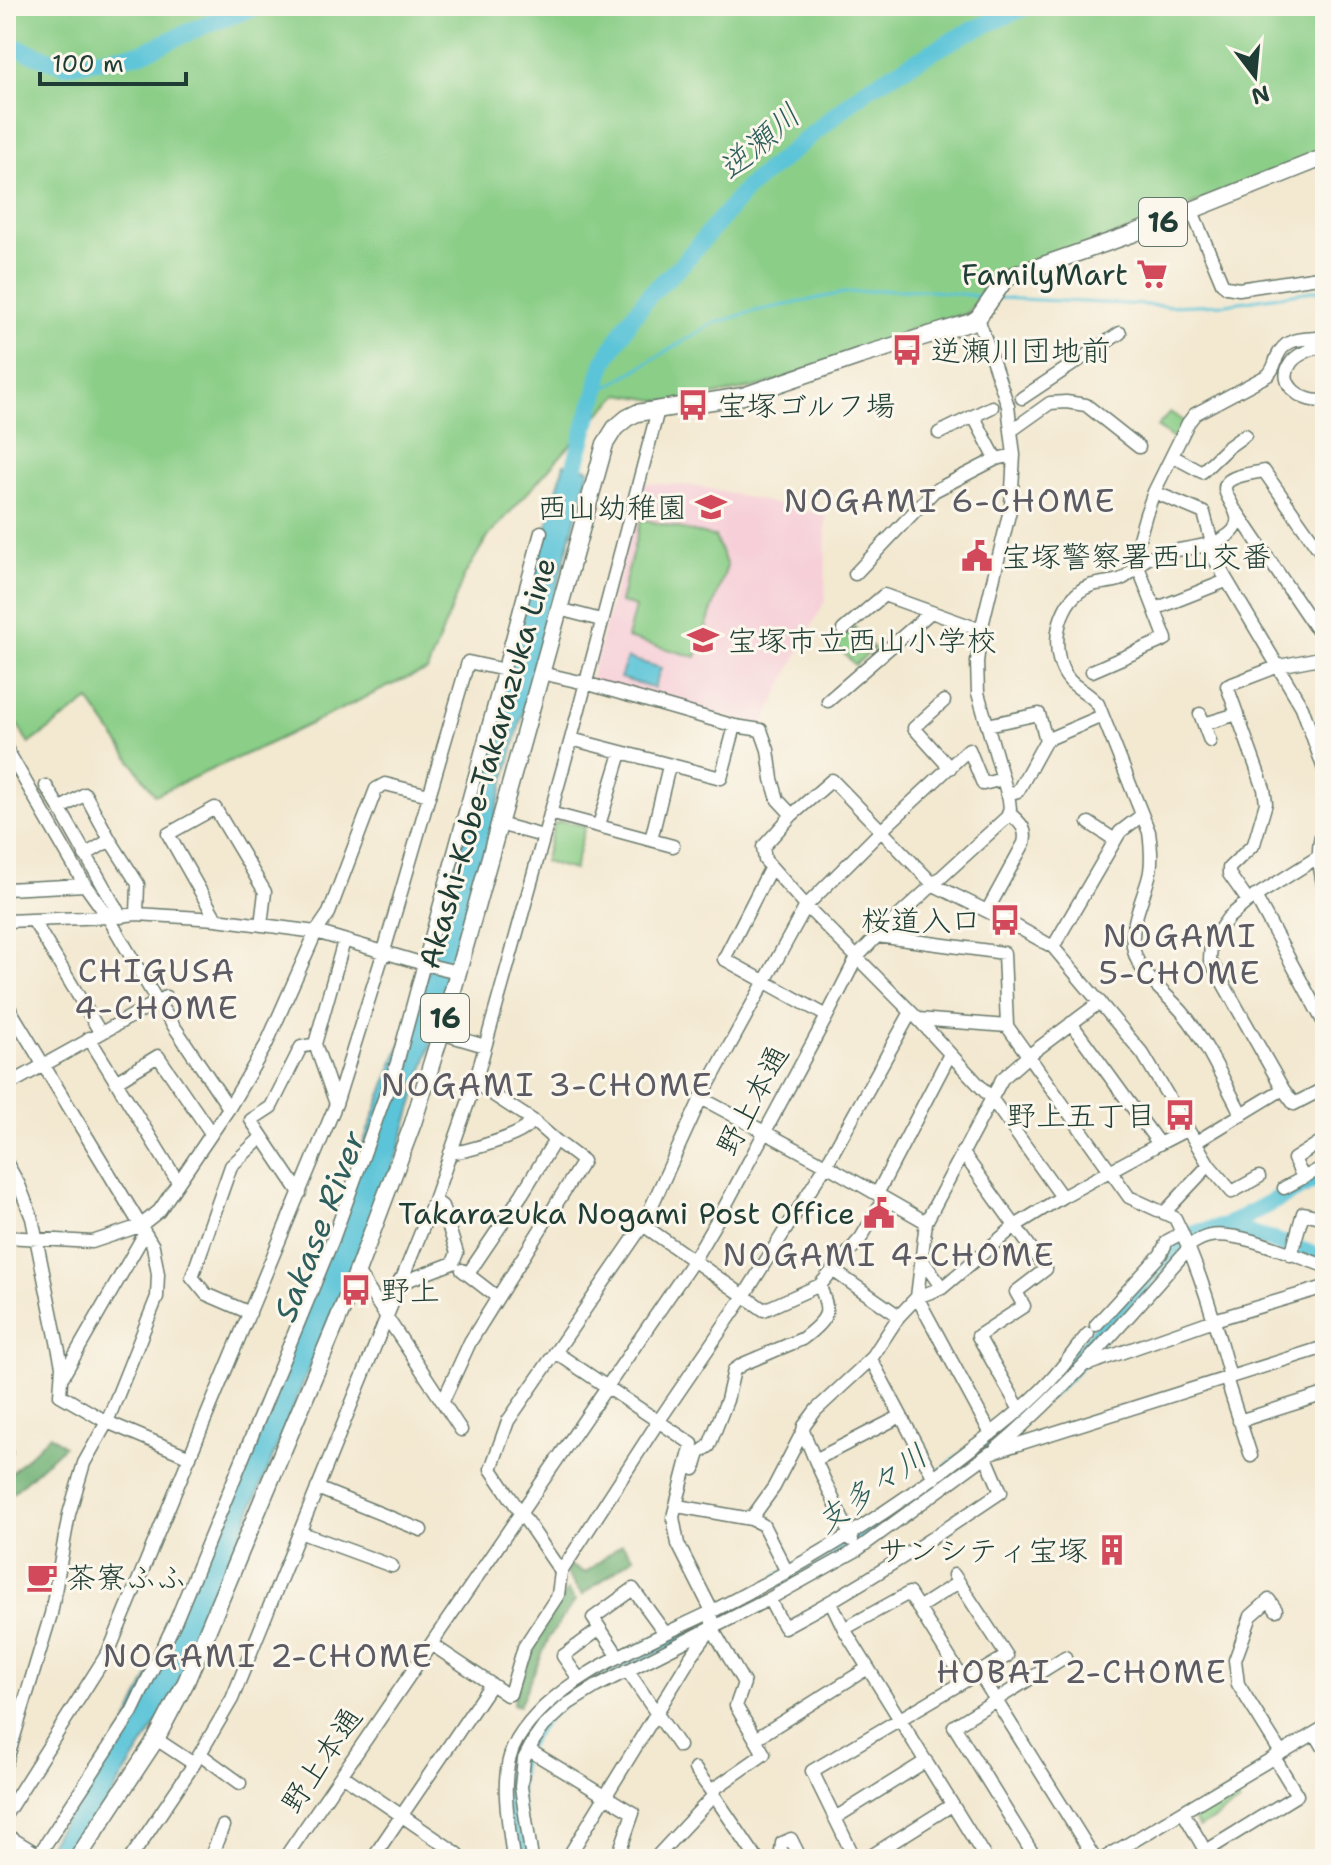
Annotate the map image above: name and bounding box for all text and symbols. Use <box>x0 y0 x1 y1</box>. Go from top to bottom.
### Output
scale bar <box>40 36 186 86</box>
north arrow <box>1215 36 1295 116</box>
text: 100 m <box>52 48 124 80</box>
text: N <box>1248 78 1273 111</box>
water label: 逆瀬川 <box>709 93 809 189</box>
road number: 16 <box>1139 198 1187 246</box>
place label: FamilyMart <box>961 254 1128 295</box>
supermarket icon: FamilyMart <box>1135 257 1169 291</box>
place label: 逆瀬川団地前 <box>931 330 1111 371</box>
bus stop icon: 逆瀬川団地前 <box>890 333 924 367</box>
place label: 宝塚ゴルフ場 <box>717 385 896 426</box>
bus stop icon: 宝塚ゴルフ場 <box>676 388 710 422</box>
district label: NOGAMI 6-CHOME <box>783 479 1117 522</box>
place label: 西山幼稚園 <box>537 487 687 528</box>
school or university icon: 西山幼稚園 <box>694 490 728 524</box>
place label: 宝塚警察署西山交番 <box>1001 536 1271 577</box>
public building icon: 宝塚警察署西山交番 <box>960 539 994 573</box>
street label: Akashi-Kobe-Takarazuka Line <box>409 553 565 973</box>
place label: 宝塚市立西山小学校 <box>727 620 997 661</box>
school or university icon: 宝塚市立西山小学校 <box>686 623 720 657</box>
place label: 桜道入口 <box>861 900 981 941</box>
bus stop icon: 桜道入口 <box>988 903 1022 937</box>
district label: NOGAMI 5-CHOME <box>1099 914 1261 994</box>
district label: CHIGUSA 4-CHOME <box>74 949 240 1029</box>
road number: 16 <box>421 994 469 1042</box>
street label: 野上本通 <box>706 1037 798 1163</box>
district label: NOGAMI 3-CHOME <box>381 1063 713 1106</box>
place label: 野上五丁目 <box>1006 1095 1156 1136</box>
bus stop icon: 野上五丁目 <box>1163 1098 1197 1132</box>
water label: Sakase River <box>263 1124 375 1327</box>
place label: Takarazuka Nogami Post Office <box>398 1193 855 1234</box>
public building icon: Takarazuka Nogami Post Office <box>862 1196 896 1230</box>
district label: NOGAMI 4-CHOME <box>722 1233 1056 1276</box>
place label: 野上 <box>380 1270 440 1311</box>
bus stop icon: 野上 <box>339 1273 373 1307</box>
water label: 支多々川 <box>806 1434 936 1542</box>
place label: サンシティ宝塚 <box>878 1530 1088 1571</box>
building icon: サンシティ宝塚 <box>1095 1533 1129 1567</box>
place label: 茶寮ふふ <box>66 1557 186 1598</box>
cafe icon: 茶寮ふふ <box>25 1560 59 1594</box>
district label: NOGAMI 2-CHOME <box>102 1634 434 1677</box>
district label: HOBAI 2-CHOME <box>936 1650 1228 1693</box>
street label: 野上本通 <box>270 1699 372 1821</box>

